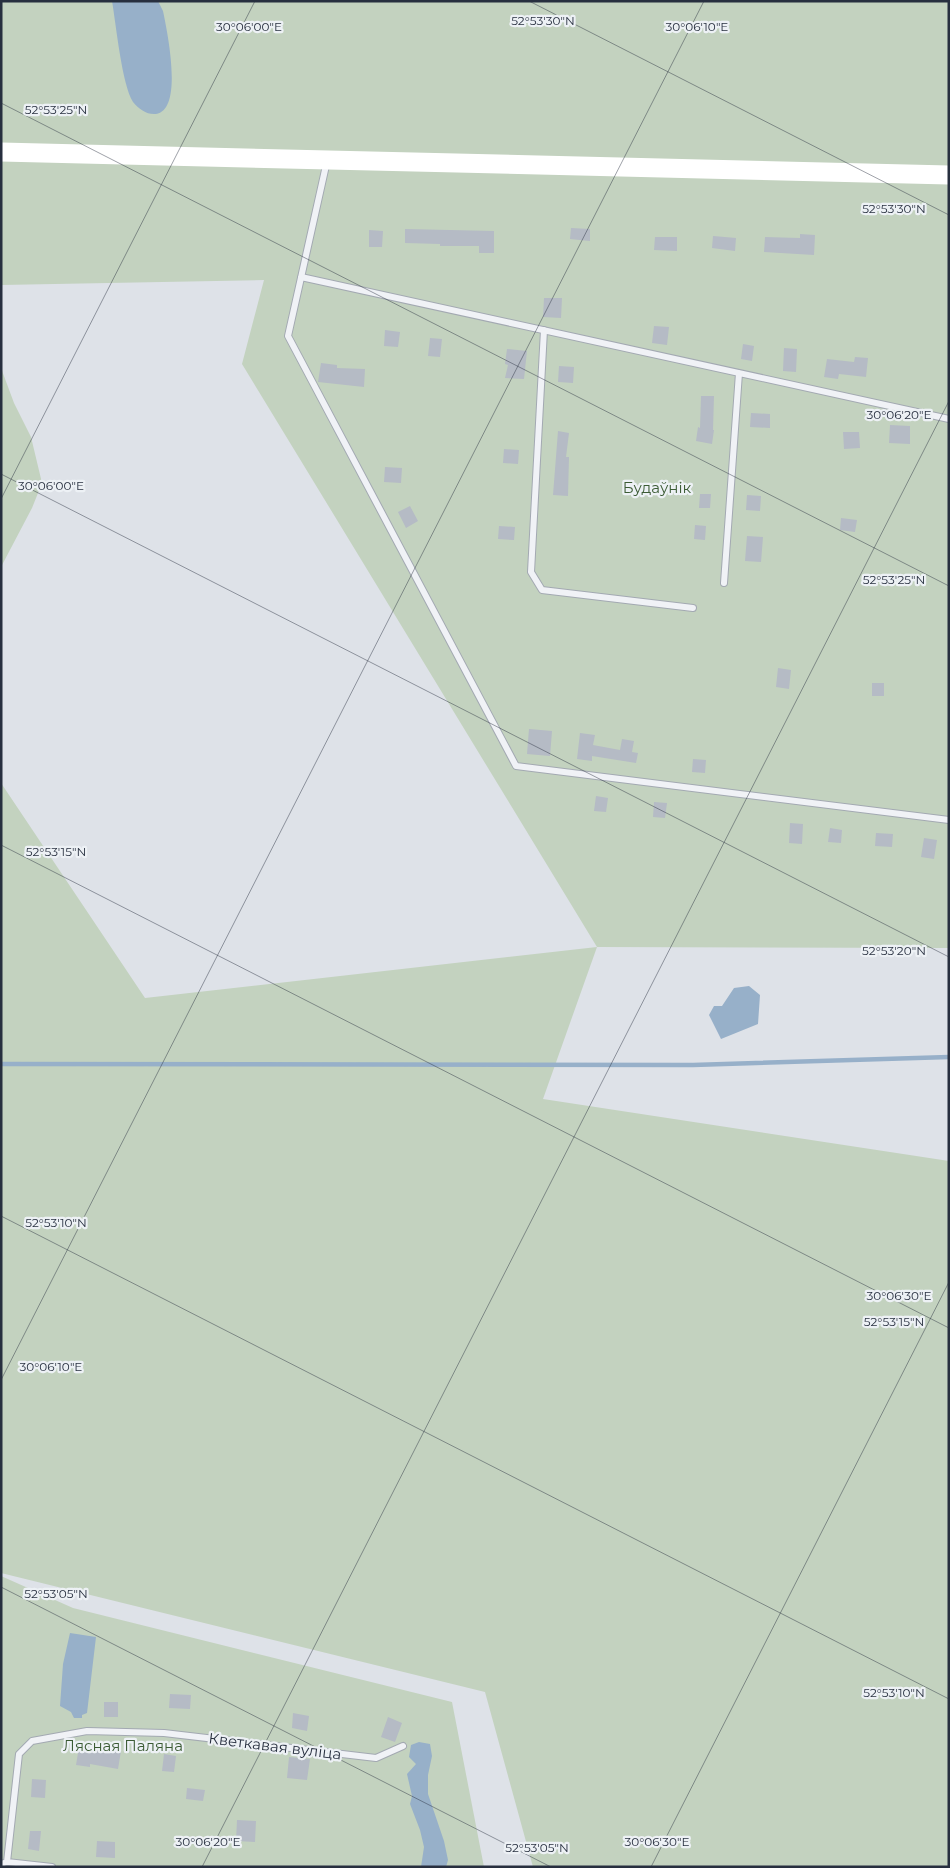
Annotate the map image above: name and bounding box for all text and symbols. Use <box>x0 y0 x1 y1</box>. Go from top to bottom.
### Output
text: 52°53'30"N <box>511 13 575 28</box>
text: 30°06'00"E <box>216 19 282 34</box>
text: 30°06'10"E <box>666 19 728 34</box>
text: 52°53'25"N <box>25 102 87 117</box>
text: 52°53'30"N <box>862 201 926 216</box>
text: 30°06'20"E <box>866 407 932 422</box>
text: 30°06'00"E <box>18 478 84 493</box>
park label: Будаўнік <box>623 478 692 497</box>
text: 52°53'25"N <box>863 572 925 587</box>
text: 52°53'15"N <box>26 844 86 859</box>
text: 52°53'20"N <box>862 943 926 958</box>
text: 52°53'10"N <box>25 1215 87 1230</box>
text: 30°06'30"E <box>867 1288 931 1303</box>
text: 52°53'15"N <box>864 1314 924 1329</box>
text: 30°06'10"E <box>20 1359 82 1374</box>
text: 52°53'05"N <box>24 1586 88 1601</box>
text: 52°53'10"N <box>863 1685 925 1700</box>
street label: Кветкавая вуліца <box>208 1728 342 1764</box>
park label: Лясная Паляна <box>63 1736 183 1755</box>
text: 30°06'20"E <box>175 1834 241 1849</box>
text: 30°06'30"E <box>625 1834 689 1849</box>
text: 52°53'05"N <box>505 1840 569 1855</box>

